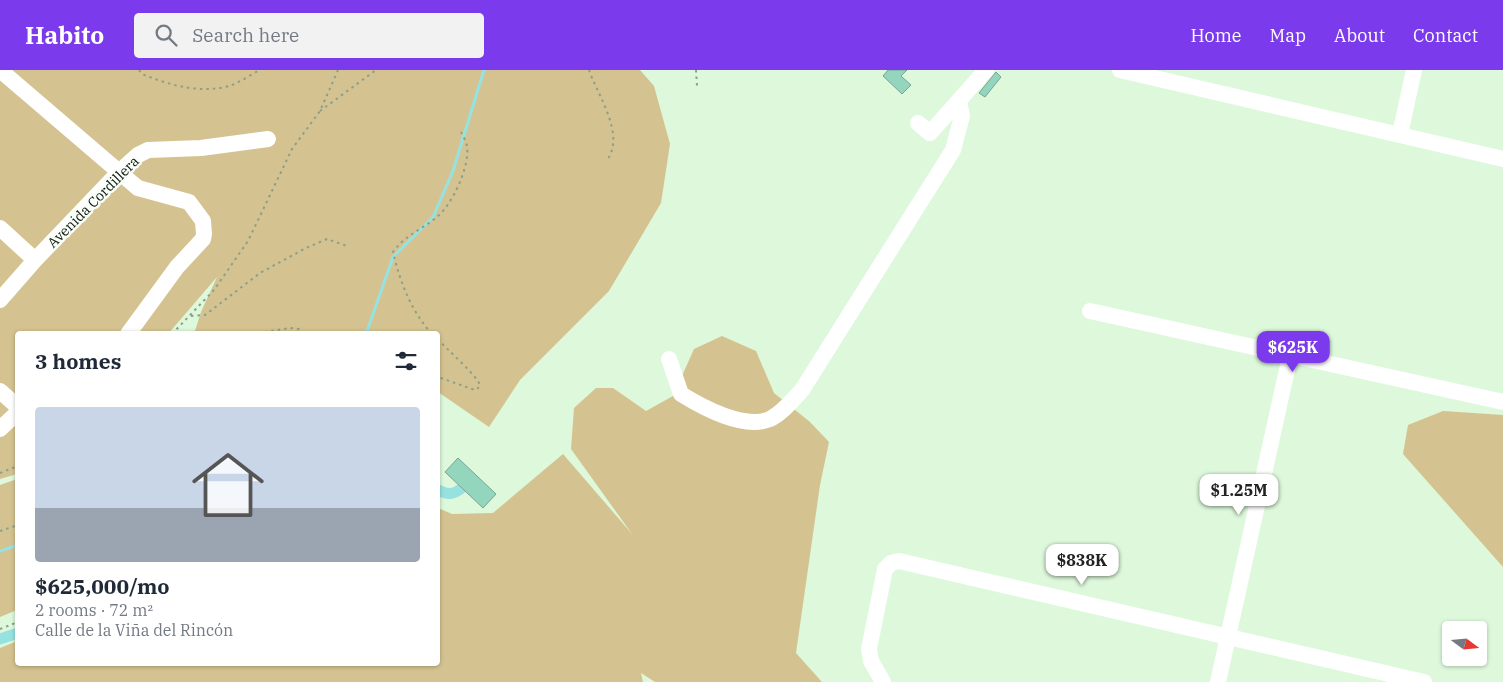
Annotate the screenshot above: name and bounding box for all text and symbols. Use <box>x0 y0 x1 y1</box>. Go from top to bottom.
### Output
search box <box>134 13 484 58</box>
text: Habito <box>25 19 104 51</box>
icon: search <box>152 21 180 49</box>
text: Search here <box>192 23 299 47</box>
text: Home <box>1190 24 1242 47</box>
text: Map <box>1270 24 1306 47</box>
text: About <box>1334 24 1385 47</box>
text: Contact <box>1413 24 1478 47</box>
street label: Avenida Cordillera <box>43 152 143 252</box>
pin: $625K <box>1258 330 1328 373</box>
text: $625K <box>1268 337 1318 357</box>
text: 3 homes <box>35 347 121 375</box>
icon: filters <box>392 347 420 375</box>
icon: home <box>183 440 273 530</box>
pin: $1.25M <box>1198 474 1280 516</box>
text: $1.25M <box>1210 480 1268 500</box>
pin: $838K <box>1047 544 1117 586</box>
text: $838K <box>1057 550 1107 570</box>
text: $625,000/mo <box>35 572 170 600</box>
text: 2 rooms · 72 m² <box>35 600 153 620</box>
text: Calle de la Viña del Rincón <box>35 620 233 640</box>
north arrow <box>1442 621 1488 666</box>
map controls <box>1442 621 1487 666</box>

